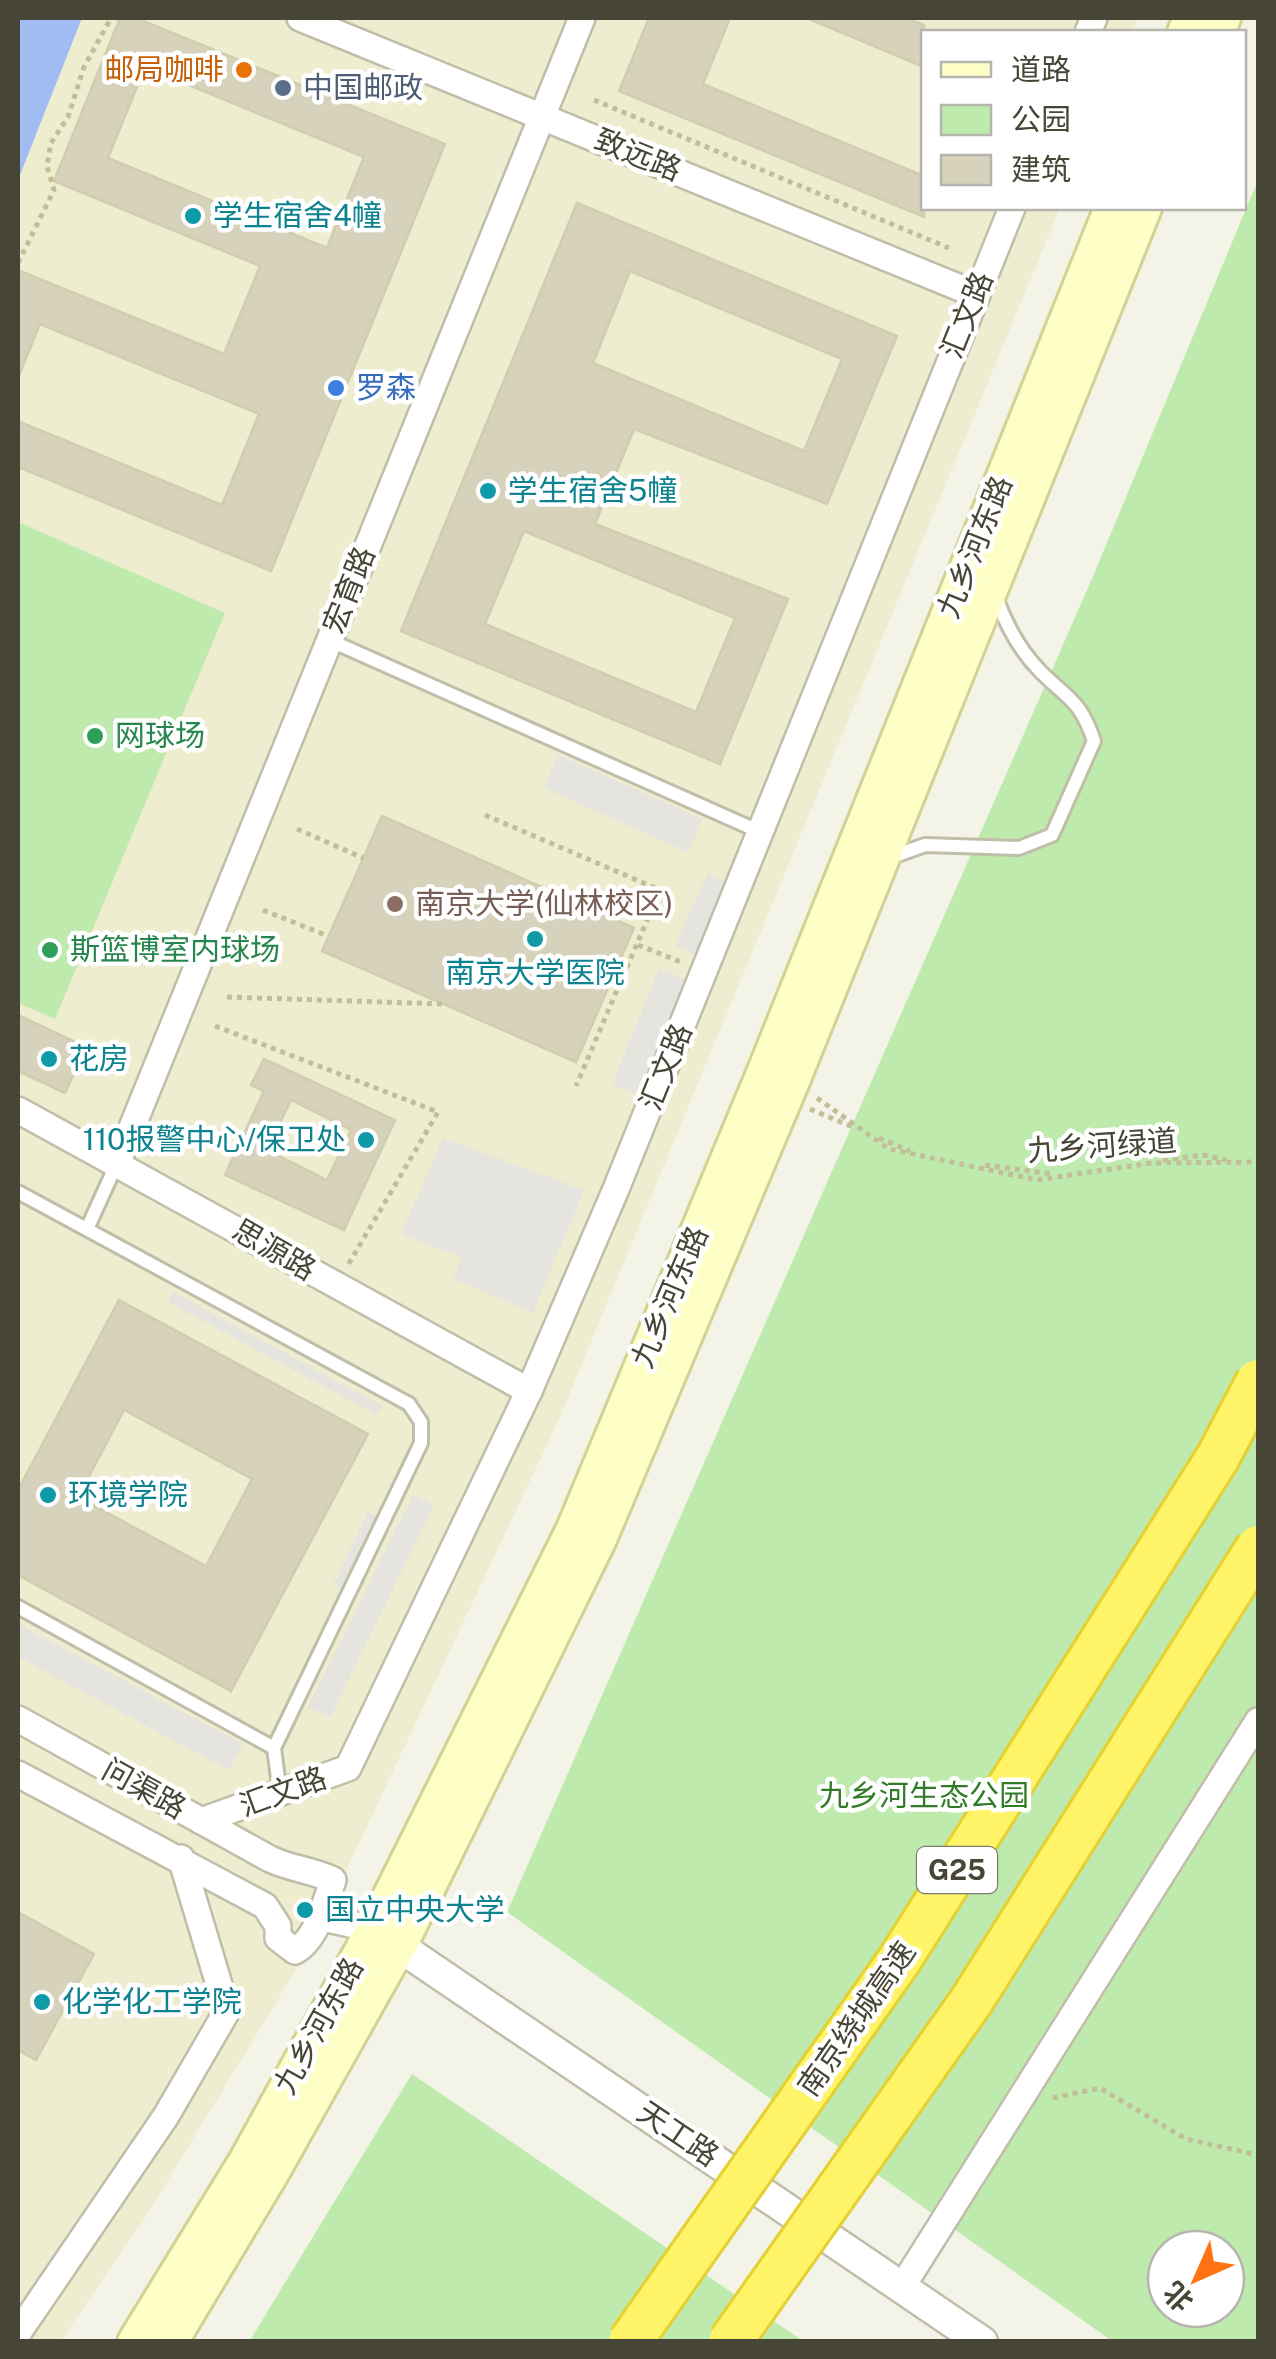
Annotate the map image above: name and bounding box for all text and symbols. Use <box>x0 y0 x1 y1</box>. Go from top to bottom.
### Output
legend <box>921 30 1246 210</box>
place label: 邮局咖啡 <box>104 51 224 87</box>
text: 道路 <box>1011 51 1071 87</box>
marker: 邮局咖啡 <box>233 59 255 81</box>
place label: 中国邮政 <box>303 69 423 105</box>
marker: 中国邮政 <box>272 77 294 99</box>
text: 公园 <box>1011 101 1071 137</box>
street label: 致远路 <box>590 121 687 188</box>
text: 建筑 <box>1011 151 1071 187</box>
place label: 学生宿舍4幢 <box>213 197 382 233</box>
marker: 学生宿舍4幢 <box>182 205 204 227</box>
street label: 汇文路 <box>933 266 1000 363</box>
place label: 罗森 <box>356 369 416 405</box>
marker: 罗森 <box>325 377 347 399</box>
street label: 九乡河东路 <box>929 470 1019 623</box>
place label: 学生宿舍5幢 <box>508 472 677 508</box>
marker: 学生宿舍5幢 <box>477 480 499 502</box>
street label: 宏育路 <box>315 541 382 638</box>
place label: 网球场 <box>115 717 205 753</box>
marker: 网球场 <box>84 725 106 747</box>
place label: 南京大学(仙林校区) <box>415 885 673 921</box>
marker: 南京大学(仙林校区) <box>384 893 406 915</box>
marker: 南京大学医院 <box>524 928 546 950</box>
place label: 斯篮博室内球场 <box>70 931 280 967</box>
marker: 斯篮博室内球场 <box>39 939 61 961</box>
place label: 南京大学医院 <box>445 954 625 990</box>
street label: 汇文路 <box>632 1018 699 1115</box>
place label: 花房 <box>69 1040 129 1076</box>
marker: 花房 <box>38 1048 60 1070</box>
place label: 110报警中心/保卫处 <box>83 1121 346 1157</box>
street label: 九乡河绿道 <box>1026 1122 1178 1168</box>
marker: 110报警中心/保卫处 <box>355 1129 377 1151</box>
street label: 思源路 <box>227 1211 322 1287</box>
street label: 九乡河东路 <box>623 1221 715 1373</box>
place label: 环境学院 <box>68 1476 188 1512</box>
marker: 环境学院 <box>37 1484 59 1506</box>
street label: 问渠路 <box>96 1751 193 1826</box>
street label: 汇文路 <box>234 1759 331 1823</box>
park label: 九乡河生态公园 <box>819 1777 1029 1813</box>
road number: G25 <box>917 1847 997 1893</box>
place label: 国立中央大学 <box>325 1891 505 1927</box>
marker: 国立中央大学 <box>294 1899 316 1921</box>
street label: 南京绕城高速 <box>790 1934 923 2102</box>
street label: 九乡河东路 <box>266 1951 370 2100</box>
place label: 化学化工学院 <box>62 1983 242 2019</box>
marker: 化学化工学院 <box>31 1991 53 2013</box>
street label: 天工路 <box>631 2093 726 2173</box>
north arrow <box>1146 2229 1246 2329</box>
text: 北 <box>1156 2275 1200 2319</box>

